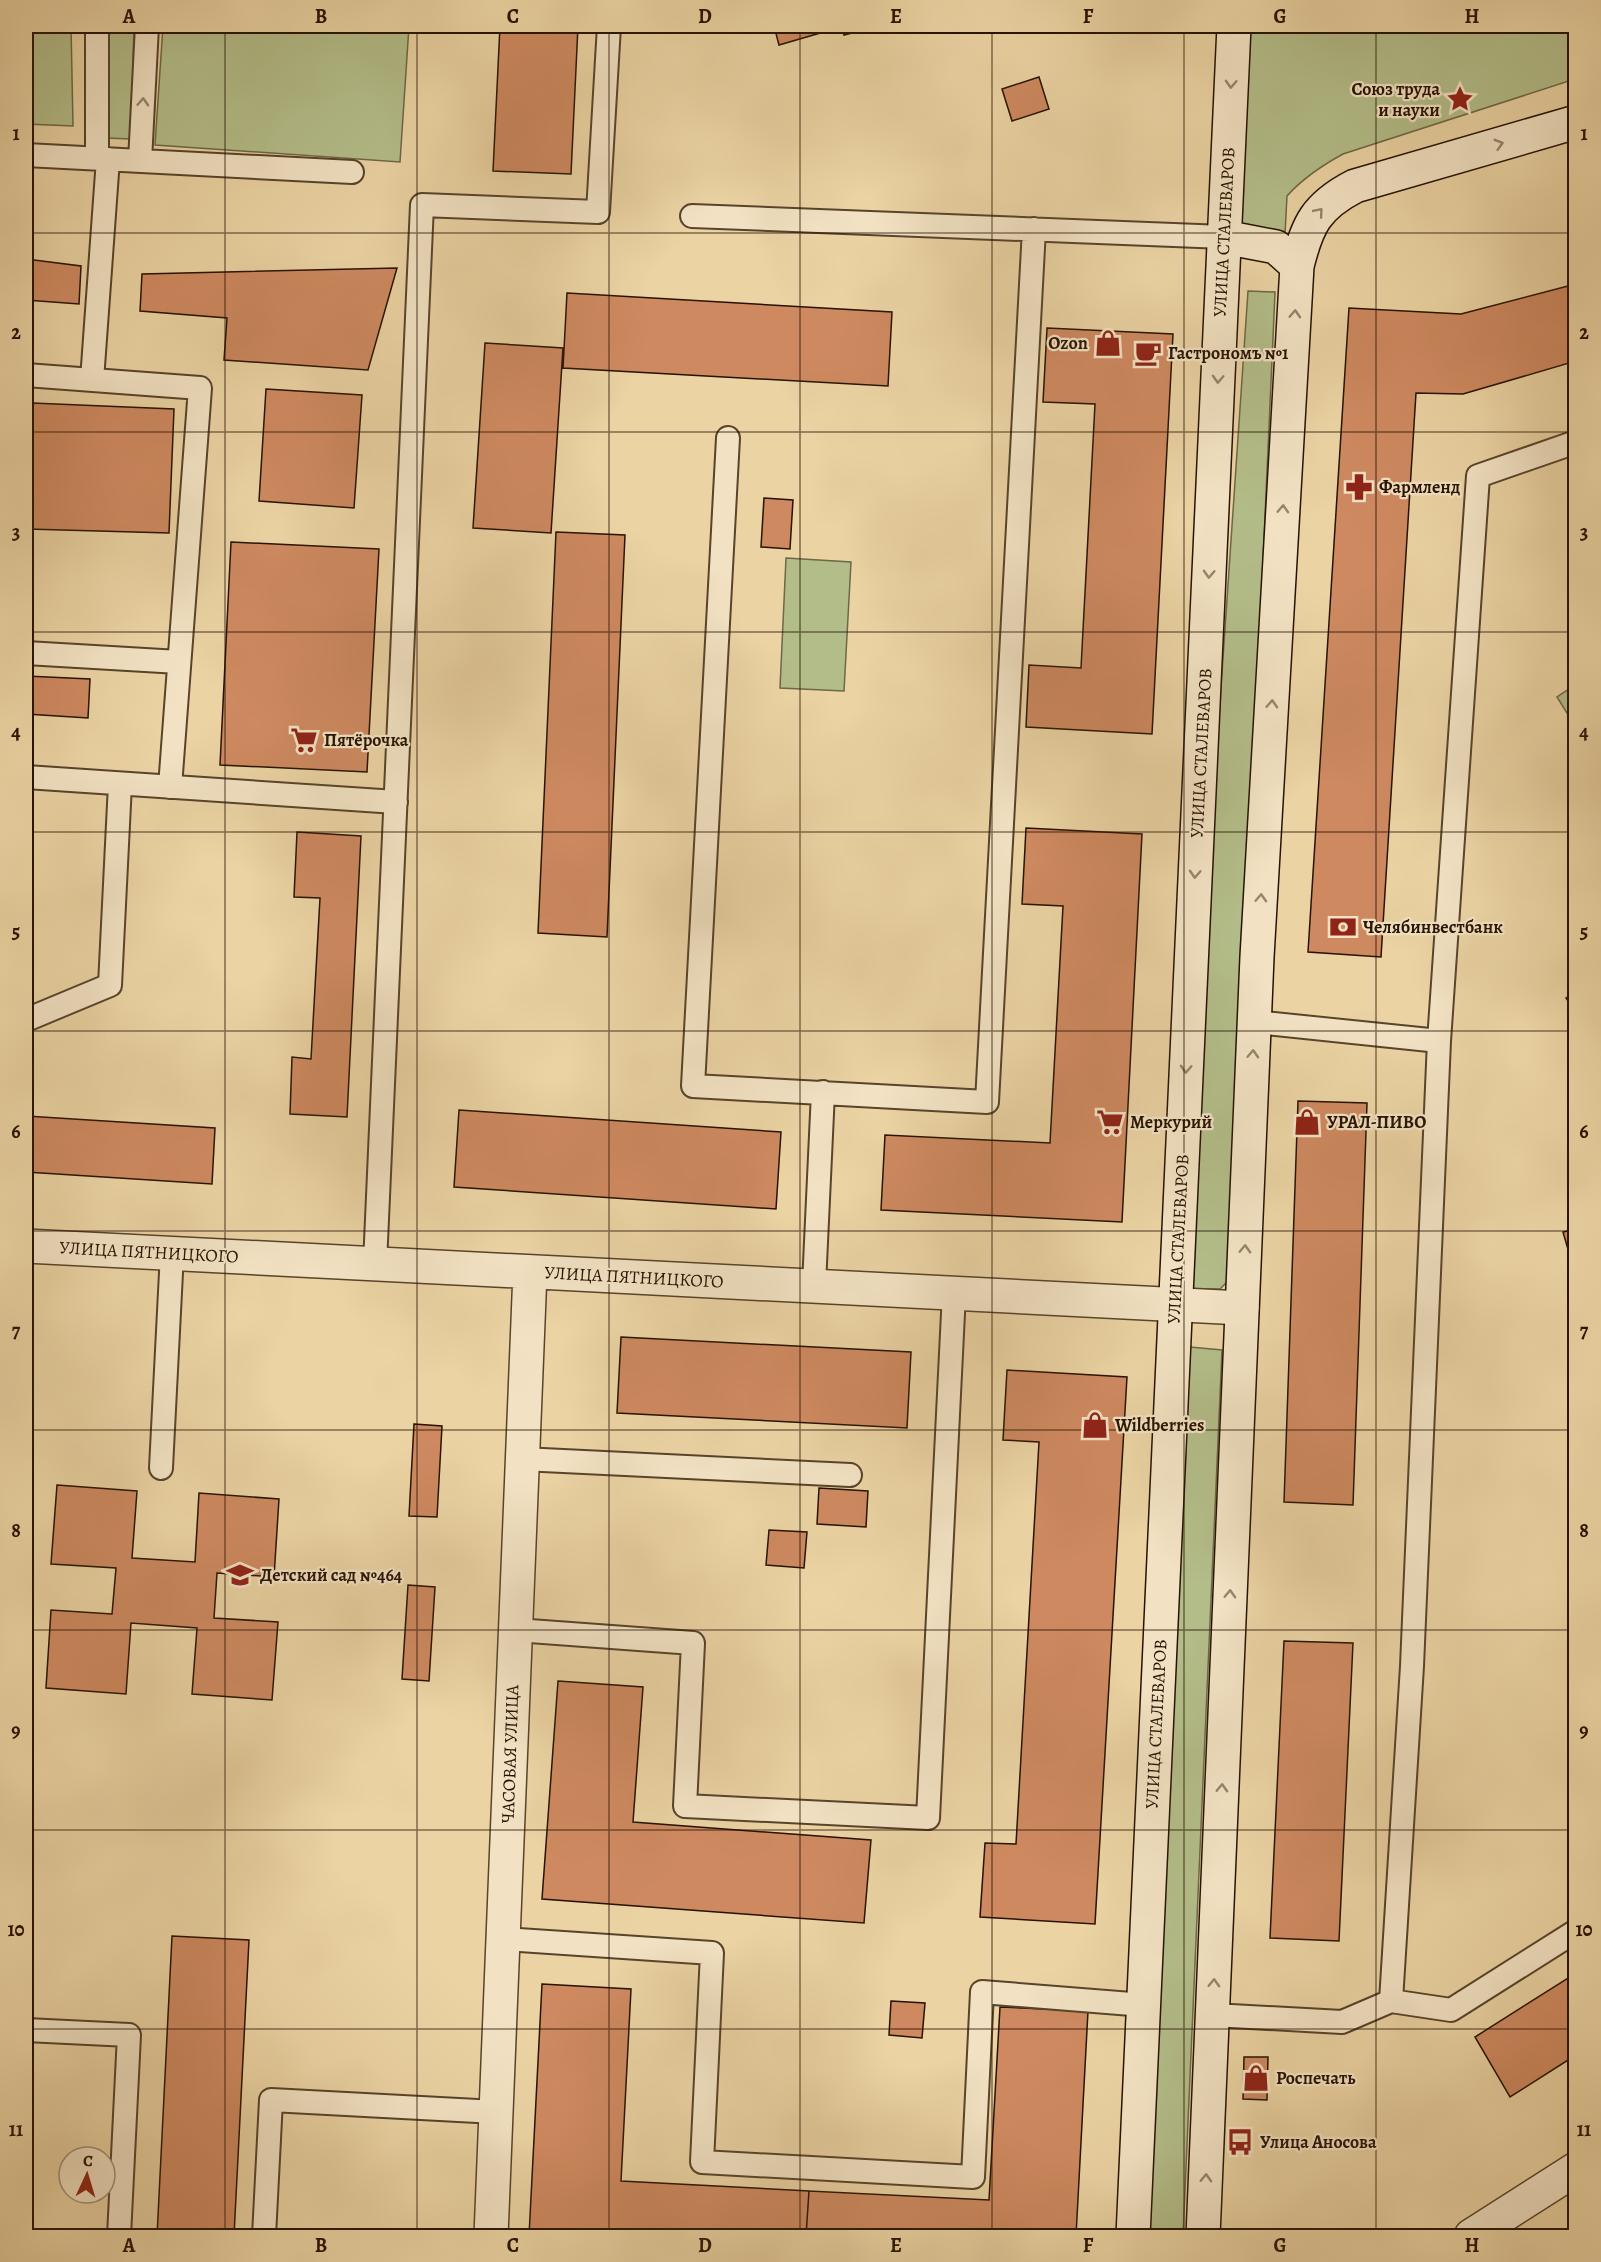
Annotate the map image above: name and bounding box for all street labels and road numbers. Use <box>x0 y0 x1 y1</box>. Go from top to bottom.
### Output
street label: УЛИЦА СТАЛЕВАРОВ <box>1208 146 1240 318</box>
street label: УЛИЦА СТАЛЕВАРОВ <box>1185 667 1217 839</box>
street label: УЛИЦА СТАЛЕВАРОВ <box>1162 1153 1194 1325</box>
street label: УЛИЦА ПЯТНИЦКОГО <box>59 1235 239 1269</box>
street label: УЛИЦА ПЯТНИЦКОГО <box>544 1260 724 1294</box>
street label: УЛИЦА СТАЛЕВАРОВ <box>1140 1638 1172 1810</box>
street label: ЧАСОВАЯ УЛИЦА <box>496 1684 524 1824</box>

